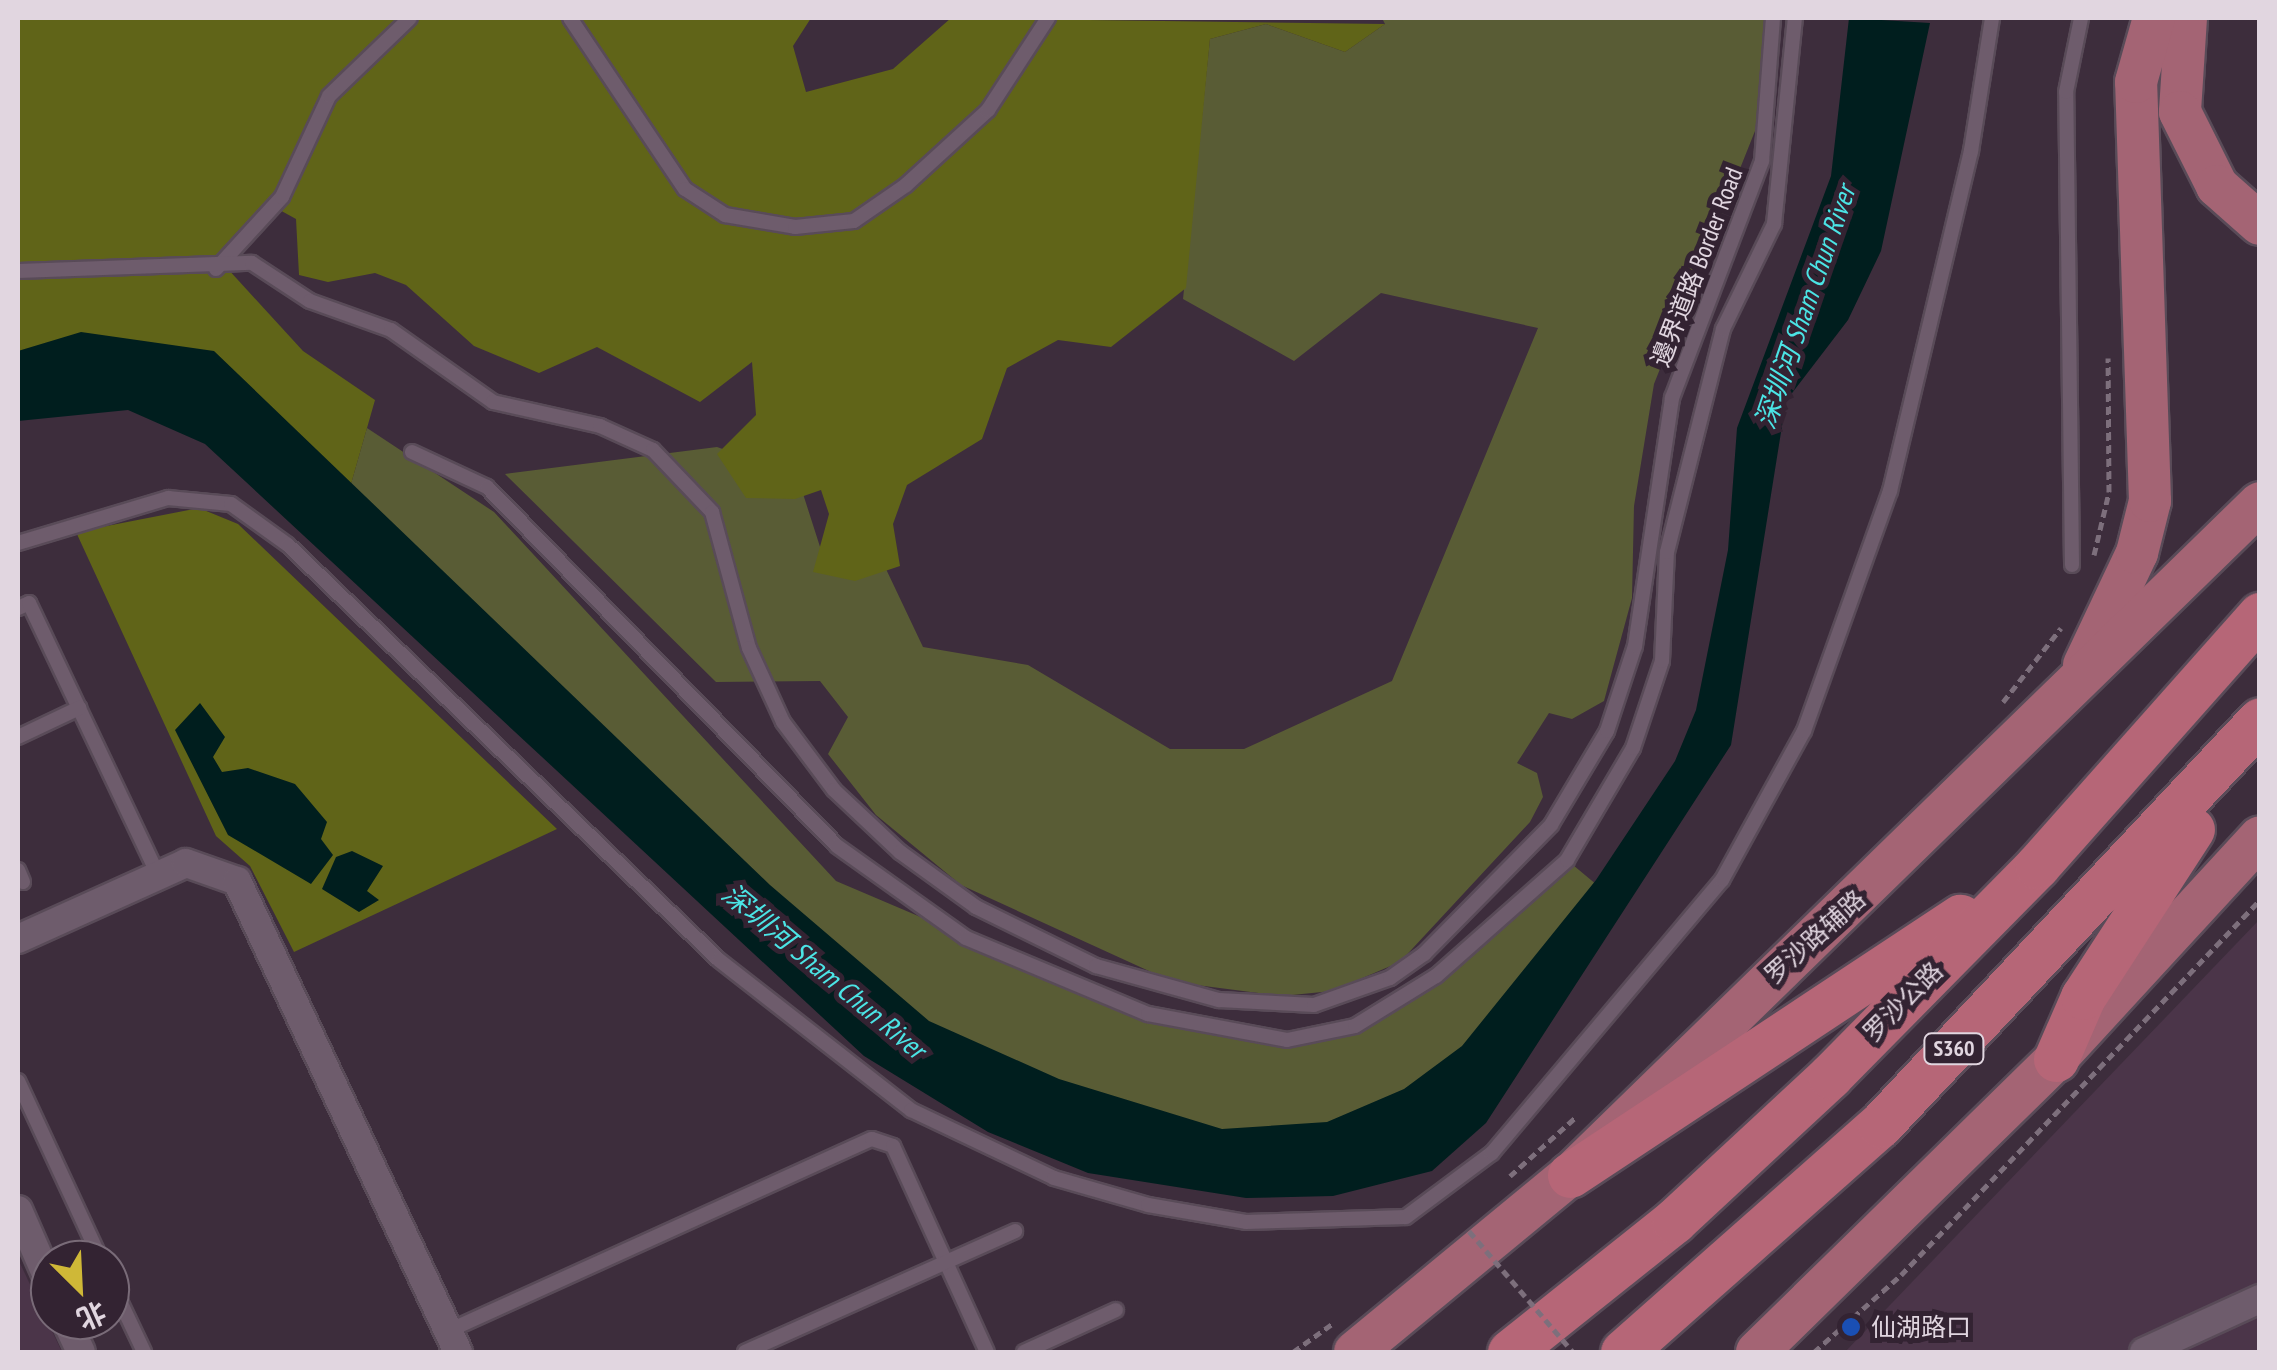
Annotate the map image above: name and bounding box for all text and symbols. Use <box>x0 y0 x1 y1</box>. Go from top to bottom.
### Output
street label: 邊界道路 Border Road <box>1645 163 1749 371</box>
water label: 深圳河 Sham Chun River <box>1748 181 1862 433</box>
water label: 深圳河 Sham Chun River <box>716 876 932 1066</box>
street label: 罗沙路辅路 <box>1759 884 1871 990</box>
street label: 罗沙公路 <box>1857 956 1949 1048</box>
road number: S360 <box>1922 1032 1986 1066</box>
north arrow <box>30 1240 130 1340</box>
text: 北 <box>71 1293 112 1339</box>
place label: 仙湖路口 <box>1871 1312 1971 1342</box>
marker: 仙湖路口 <box>1840 1316 1862 1338</box>

